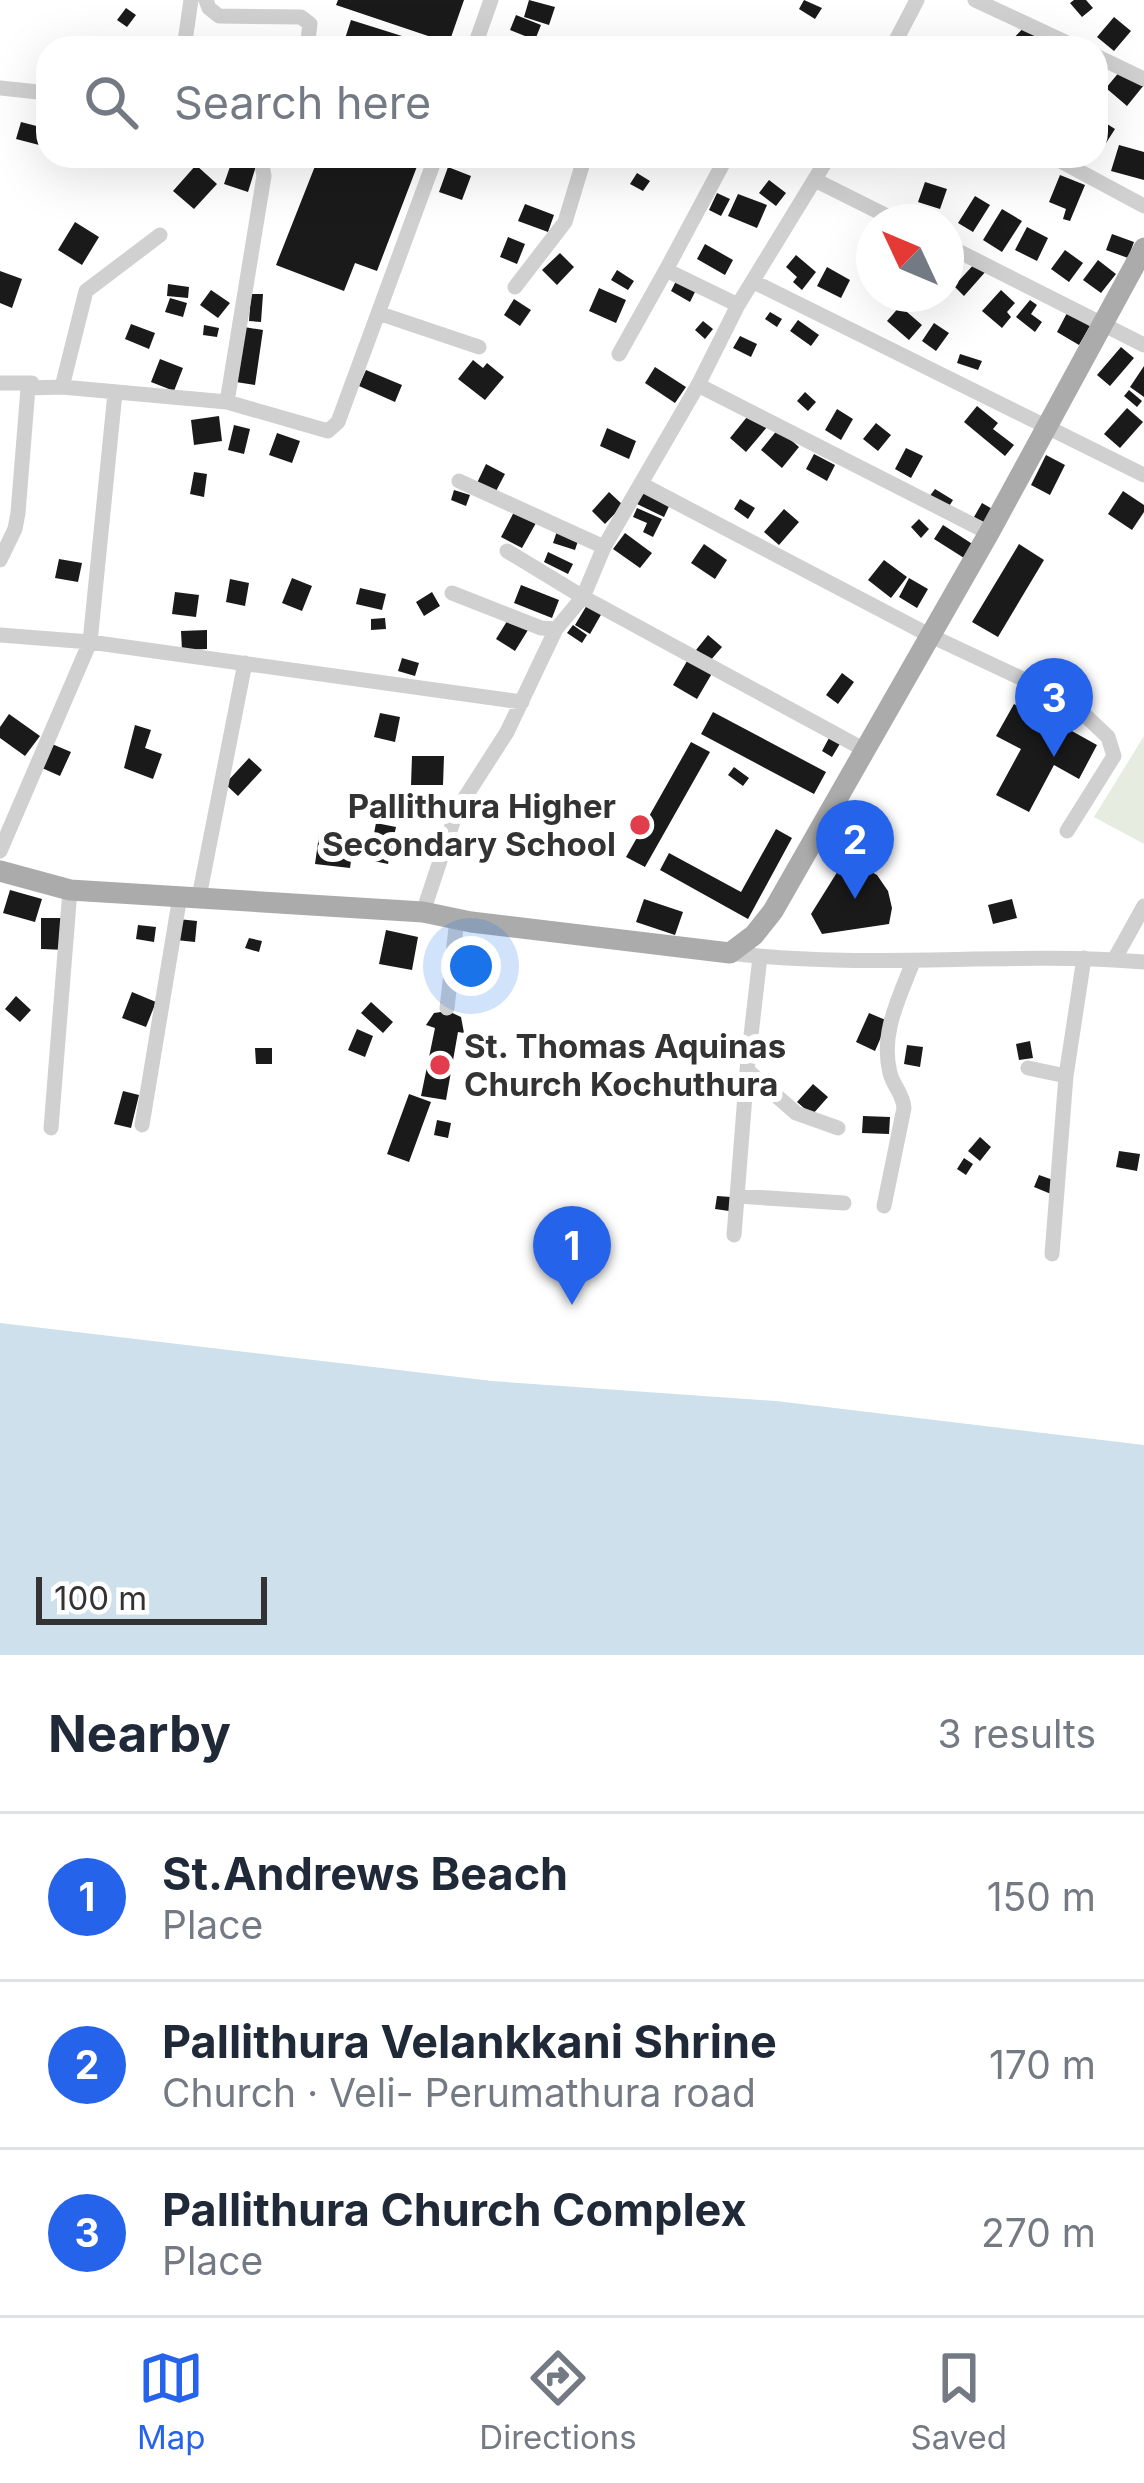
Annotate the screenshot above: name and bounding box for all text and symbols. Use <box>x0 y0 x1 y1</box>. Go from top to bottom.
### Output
search box <box>36 36 1108 168</box>
icon: search <box>78 69 144 135</box>
text: Search here <box>174 75 431 130</box>
north arrow <box>856 204 964 312</box>
pin: 3 <box>1015 658 1093 757</box>
place label: Pallithura Higher Secondary School <box>322 786 616 864</box>
pin: 2 <box>816 800 894 899</box>
marker: Pallithura Higher Secondary School <box>627 812 653 838</box>
your location <box>441 936 501 996</box>
place label: St. Thomas Aquinas Church Kochuthura <box>464 1026 786 1104</box>
marker: St. Thomas Aquinas Church Kochuthura <box>427 1052 453 1078</box>
pin: 1 <box>533 1206 611 1305</box>
scale bar <box>36 1571 267 1624</box>
text: 100 m <box>54 1578 147 1618</box>
text: Nearby <box>48 1703 231 1764</box>
text: 3 results <box>938 1710 1096 1757</box>
text: St.Andrews Beach <box>162 1846 568 1901</box>
text: 1 <box>79 1873 95 1920</box>
text: 150 m <box>987 1873 1096 1920</box>
text: Place <box>162 1901 263 1948</box>
text: Pallithura Velankkani Shrine <box>162 2014 777 2069</box>
text: 2 <box>75 2041 99 2088</box>
text: 170 m <box>989 2041 1096 2088</box>
text: Church · Veli- Perumathura road <box>162 2069 756 2116</box>
text: Pallithura Church Complex <box>162 2182 747 2237</box>
text: 3 <box>74 2209 100 2256</box>
text: 270 m <box>981 2209 1096 2256</box>
text: Place <box>162 2237 263 2284</box>
tab: Map <box>137 2345 205 2457</box>
tab: Directions <box>479 2345 637 2457</box>
tab: Saved <box>910 2345 1007 2457</box>

